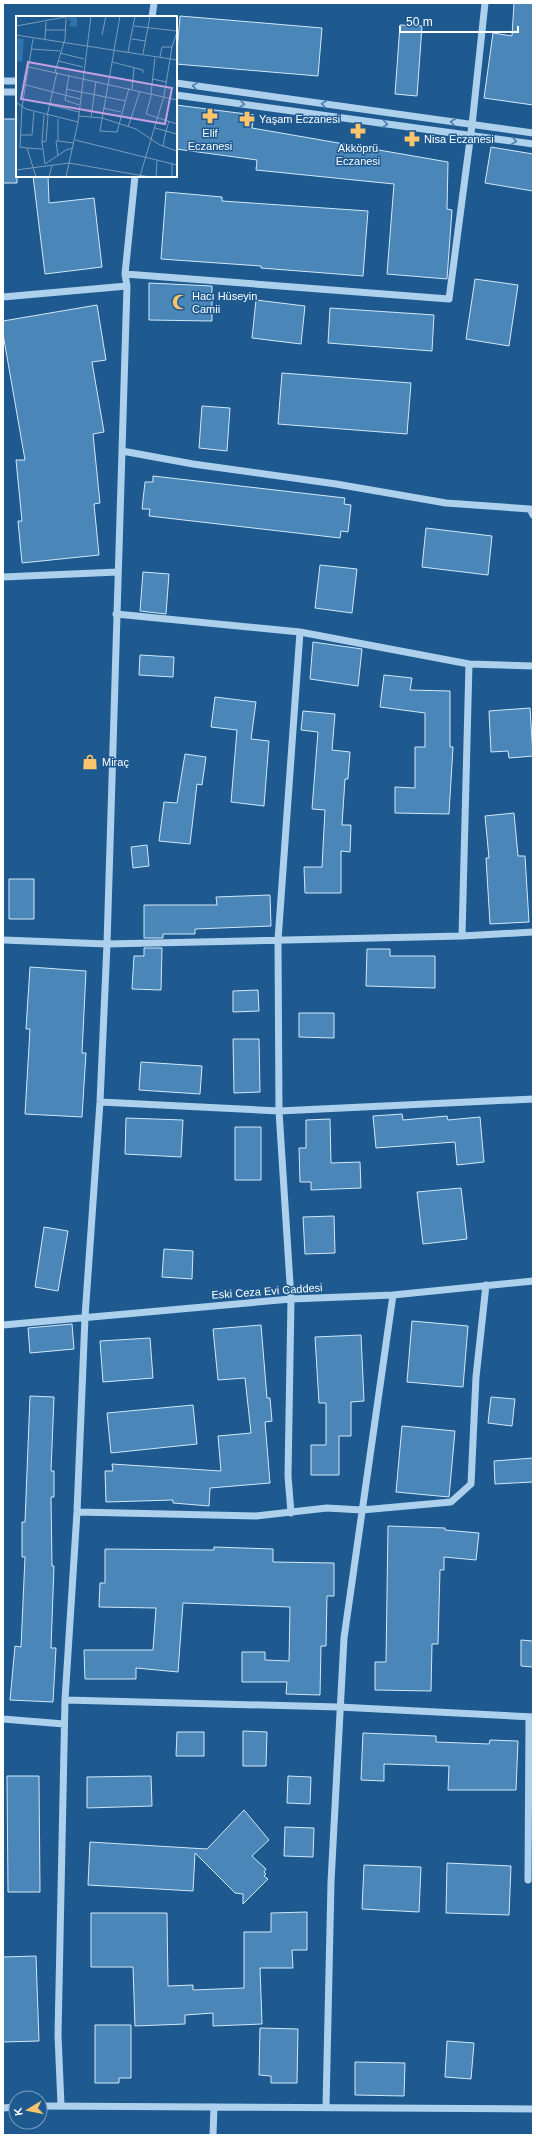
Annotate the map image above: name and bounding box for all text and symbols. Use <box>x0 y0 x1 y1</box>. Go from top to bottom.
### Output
scale bar <box>400 8 518 34</box>
text: 50 m <box>406 15 433 29</box>
inset map <box>16 16 177 177</box>
one-way arrow <box>192 82 198 91</box>
one-way arrow <box>239 99 245 108</box>
one-way arrow <box>321 100 327 109</box>
pharmacy icon: Elif Eczanesi <box>201 107 219 125</box>
pharmacy icon: Yaşam Eczanesi <box>238 110 256 128</box>
place label: Yaşam Eczanesi <box>259 113 340 125</box>
one-way arrow <box>450 118 456 127</box>
one-way arrow <box>382 119 388 128</box>
pharmacy icon: Akköprü Eczanesi <box>349 122 367 140</box>
place label: Elif Eczanesi <box>188 127 232 152</box>
pharmacy icon: Nisa Eczanesi <box>403 130 421 148</box>
place label: Nisa Eczanesi <box>424 133 494 145</box>
one-way arrow <box>511 136 517 145</box>
place label: Akköprü Eczanesi <box>336 142 380 167</box>
place label: Hacı Hüseyin Camii <box>192 290 257 315</box>
mosque icon: Hacı Hüseyin Camii <box>171 293 189 311</box>
shop icon: Miraç <box>81 753 99 771</box>
place label: Miraç <box>102 756 129 768</box>
street label: Eski Ceza Evi Caddesi <box>211 1281 323 1301</box>
north arrow <box>8 2090 48 2130</box>
text: K <box>12 2107 25 2117</box>

